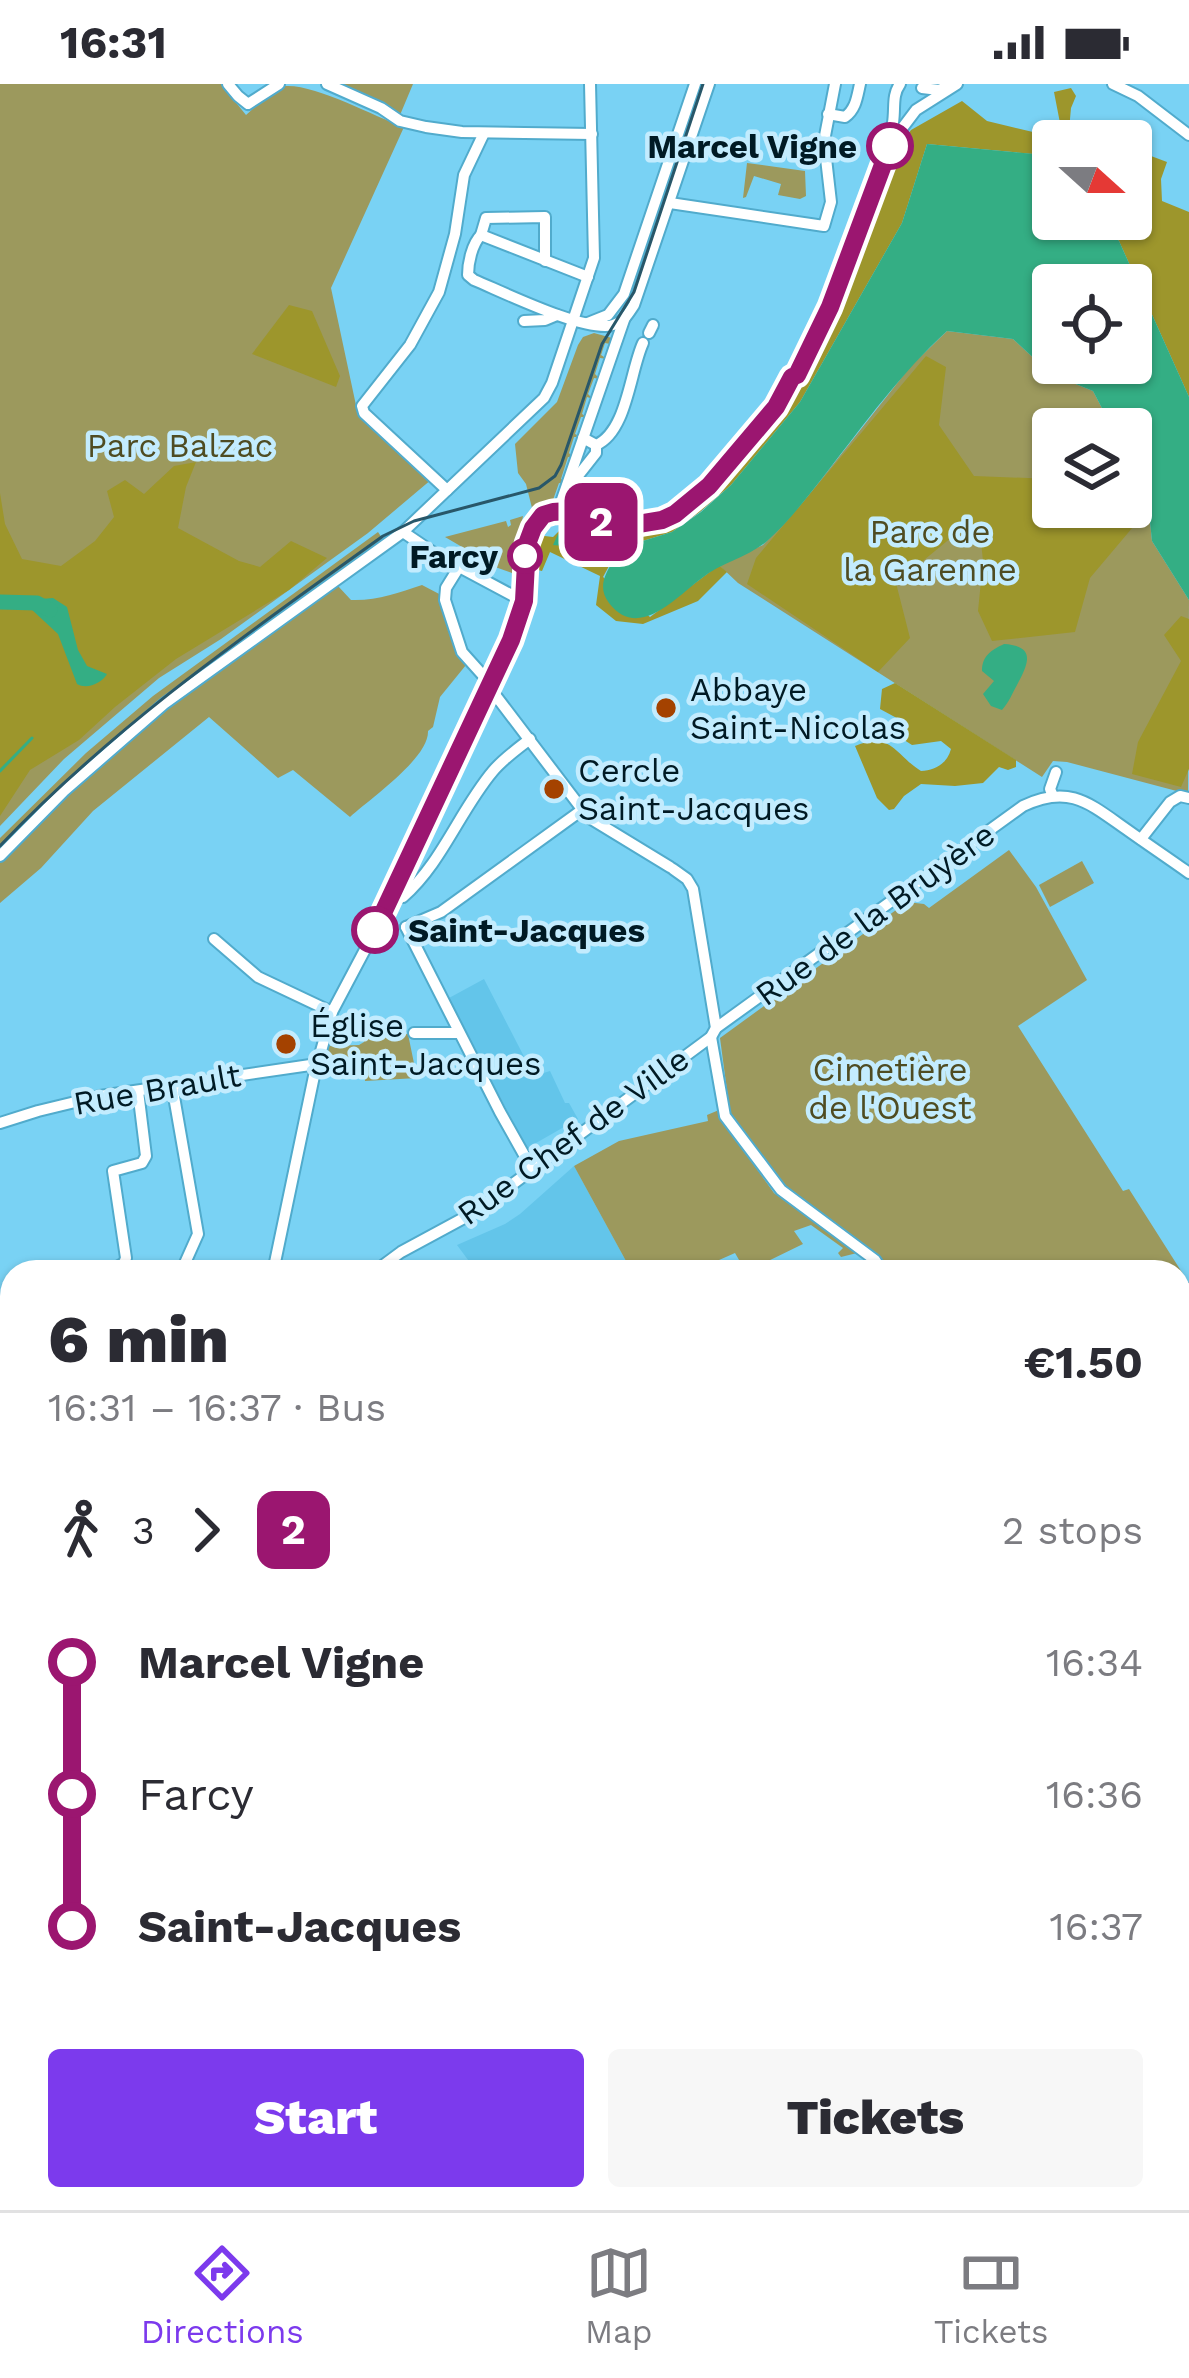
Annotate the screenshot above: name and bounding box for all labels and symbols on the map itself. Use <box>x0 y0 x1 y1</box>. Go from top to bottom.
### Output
north arrow <box>1032 120 1152 240</box>
marker: Marcel Vigne <box>868 124 912 168</box>
place label: Marcel Vigne <box>647 127 857 166</box>
park label: Parc Balzac <box>87 426 273 465</box>
line badge: 2 <box>562 483 640 561</box>
park label: Parc de la Garenne <box>843 512 1017 589</box>
place label: Farcy <box>409 537 498 576</box>
marker: Farcy <box>509 540 541 572</box>
place label: Abbaye Saint-Nicolas <box>690 670 906 747</box>
marker: Abbaye Saint-Nicolas <box>653 695 679 721</box>
place label: Cercle Saint-Jacques <box>578 751 809 828</box>
marker: Cercle Saint-Jacques <box>541 776 567 802</box>
street label: Rue de la Bruyère <box>748 814 1002 1014</box>
marker: Saint-Jacques <box>353 908 397 952</box>
place label: Saint-Jacques <box>408 911 645 950</box>
place label: Église Saint-Jacques <box>310 1006 541 1083</box>
marker: Église Saint-Jacques <box>273 1031 299 1057</box>
street label: Rue Chef de Ville <box>450 1039 696 1233</box>
park label: Cimetière de l'Ouest <box>808 1050 972 1127</box>
street label: Rue Brault <box>70 1055 244 1123</box>

